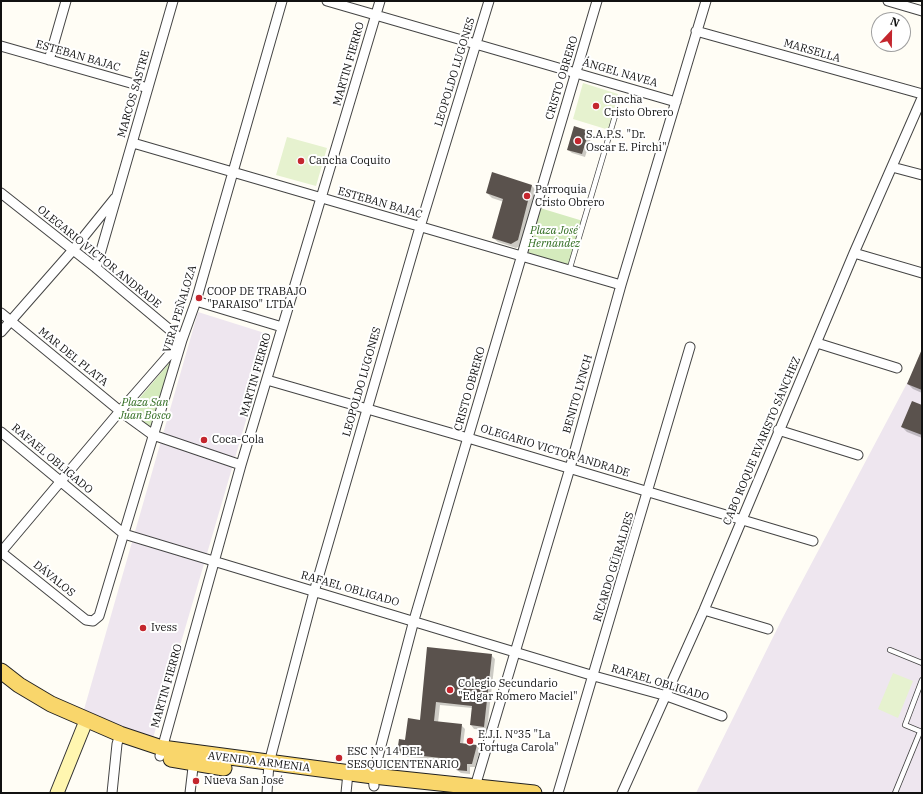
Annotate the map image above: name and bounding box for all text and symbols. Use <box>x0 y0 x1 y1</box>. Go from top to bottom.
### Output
north arrow <box>871 12 911 52</box>
text: N <box>888 14 902 30</box>
street label: LEOPOLDO LUGONES <box>432 16 478 128</box>
street label: MARTIN FIERRO <box>331 21 367 107</box>
street label: CRISTO OBRERO <box>543 34 581 122</box>
street label: MARSELLA <box>782 37 842 65</box>
street label: ESTEBAN BAJAC <box>34 38 122 74</box>
street label: MARCOS SASTRE <box>115 49 153 139</box>
street label: ÁNGEL NAVEA <box>581 56 659 90</box>
place label: Cancha Cristo Obrero <box>604 93 674 119</box>
marker: Cancha Cristo Obrero <box>591 101 601 111</box>
place label: S.A.P.S. "Dr. Oscar E. Pirchi" <box>586 128 667 154</box>
marker: S.A.P.S. "Dr. Oscar E. Pirchi" <box>573 136 583 146</box>
place label: Cancha Coquito <box>309 154 390 168</box>
marker: Cancha Coquito <box>296 156 306 166</box>
place label: Parroquia Cristo Obrero <box>535 183 605 209</box>
street label: ESTEBAN BAJAC <box>336 185 424 221</box>
marker: Parroquia Cristo Obrero <box>522 191 532 201</box>
street label: OLEGARIO VICTOR ANDRADE <box>34 203 164 311</box>
park label: Plaza José Hernández <box>528 224 580 250</box>
street label: VERA PEÑALOZA <box>160 264 200 354</box>
place label: COOP DE TRABAJO "PARAISO" LTDA <box>207 285 307 311</box>
marker: COOP DE TRABAJO "PARAISO" LTDA <box>194 293 204 303</box>
street label: MAR DEL PLATA <box>36 325 110 389</box>
street label: LEOPOLDO LUGONES <box>340 326 384 438</box>
street label: MARTIN FIERRO <box>238 332 274 418</box>
street label: CRISTO OBRERO <box>452 345 488 433</box>
street label: BENITO LYNCH <box>560 353 596 435</box>
street label: CABO ROQUE EVARISTO SÁNCHEZ <box>720 355 804 527</box>
park label: Plaza San Juan Bosco <box>119 396 171 422</box>
street label: RAFAEL OBLIGADO <box>9 421 95 497</box>
street label: OLEGARIO VICTOR ANDRADE <box>479 422 631 480</box>
place label: Coca-Cola <box>212 433 264 447</box>
marker: Coca-Cola <box>199 435 209 445</box>
street label: RICARDO GÜIRALDES <box>591 511 637 623</box>
street label: DÁVALOS <box>31 558 77 600</box>
street label: RAFAEL OBLIGADO <box>299 569 401 609</box>
place label: Ivess <box>151 621 177 635</box>
marker: Ivess <box>138 623 148 633</box>
street label: MARTIN FIERRO <box>149 643 185 729</box>
street label: RAFAEL OBLIGADO <box>609 662 711 704</box>
place label: Colegio Secundario "Edgar Romero Maciel" <box>458 677 578 703</box>
marker: Colegio Secundario "Edgar Romero Maciel" <box>445 685 455 695</box>
place label: E.J.I. Nº35 "La Tortuga Carola" <box>478 728 558 754</box>
marker: E.J.I. Nº35 "La Tortuga Carola" <box>465 736 475 746</box>
place label: ESC Nº 14 DEL SESQUICENTENARIO <box>347 745 459 771</box>
street label: AVENIDA ARMENIA <box>207 749 311 775</box>
marker: ESC Nº 14 DEL SESQUICENTENARIO <box>334 753 344 763</box>
place label: Nueva San José <box>204 774 284 788</box>
marker: Nueva San José <box>191 776 201 786</box>

